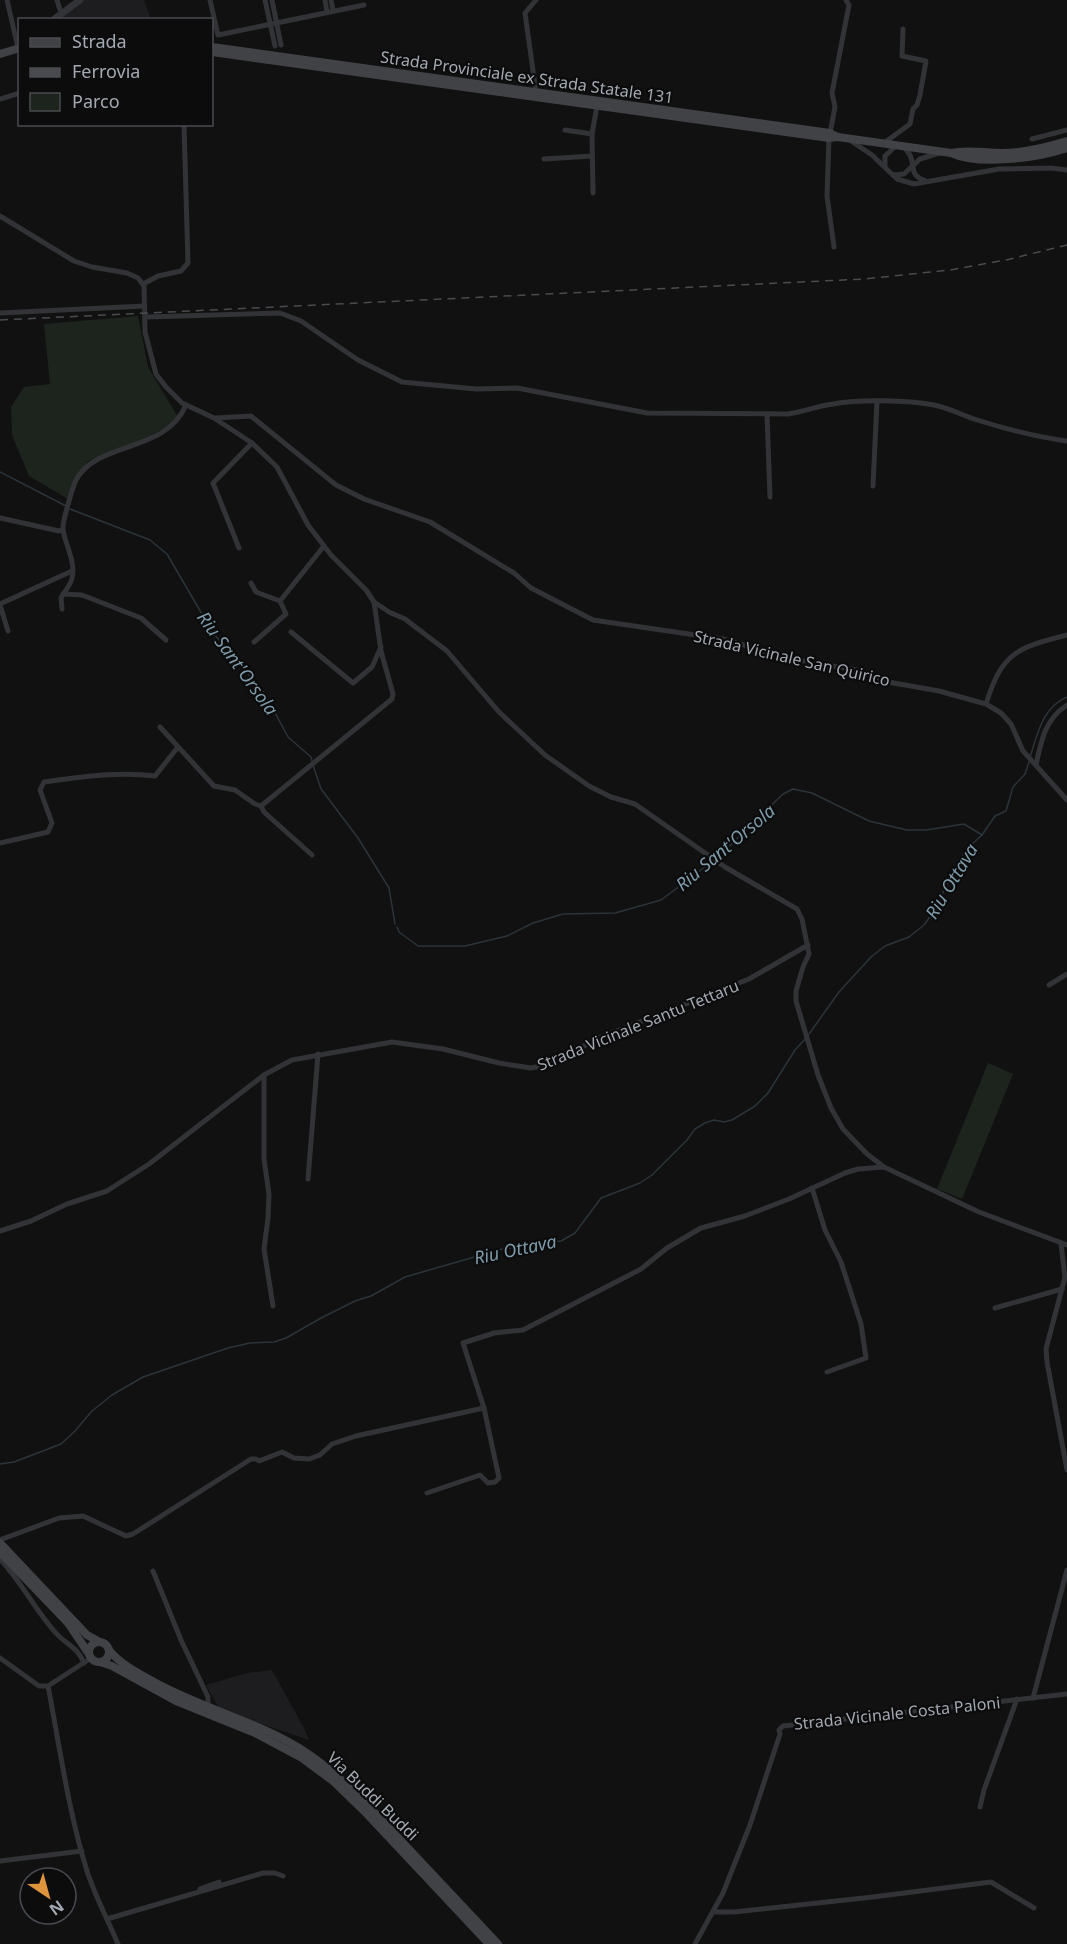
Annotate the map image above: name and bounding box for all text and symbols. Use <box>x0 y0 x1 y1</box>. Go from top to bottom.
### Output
legend <box>18 18 213 126</box>
text: Strada <box>72 29 127 53</box>
street label: Strada Provinciale ex Strada Statale 131 <box>379 46 675 108</box>
text: Ferrovia <box>72 59 140 83</box>
text: Parco <box>72 89 120 113</box>
water label: Riu Sant'Orsola <box>192 606 284 720</box>
street label: Strada Vicinale San Quirico <box>692 625 892 691</box>
water label: Riu Sant'Orsola <box>670 798 780 896</box>
water label: Riu Ottava <box>919 839 983 923</box>
street label: Strada Vicinale Santu Tettaru <box>534 974 742 1076</box>
water label: Riu Ottava <box>471 1229 559 1269</box>
street label: Strada Vicinale Costa Paloni <box>793 1691 1001 1735</box>
street label: Via Buddi Buddi <box>322 1747 424 1845</box>
north arrow <box>18 1866 78 1926</box>
text: N <box>45 1895 69 1921</box>

